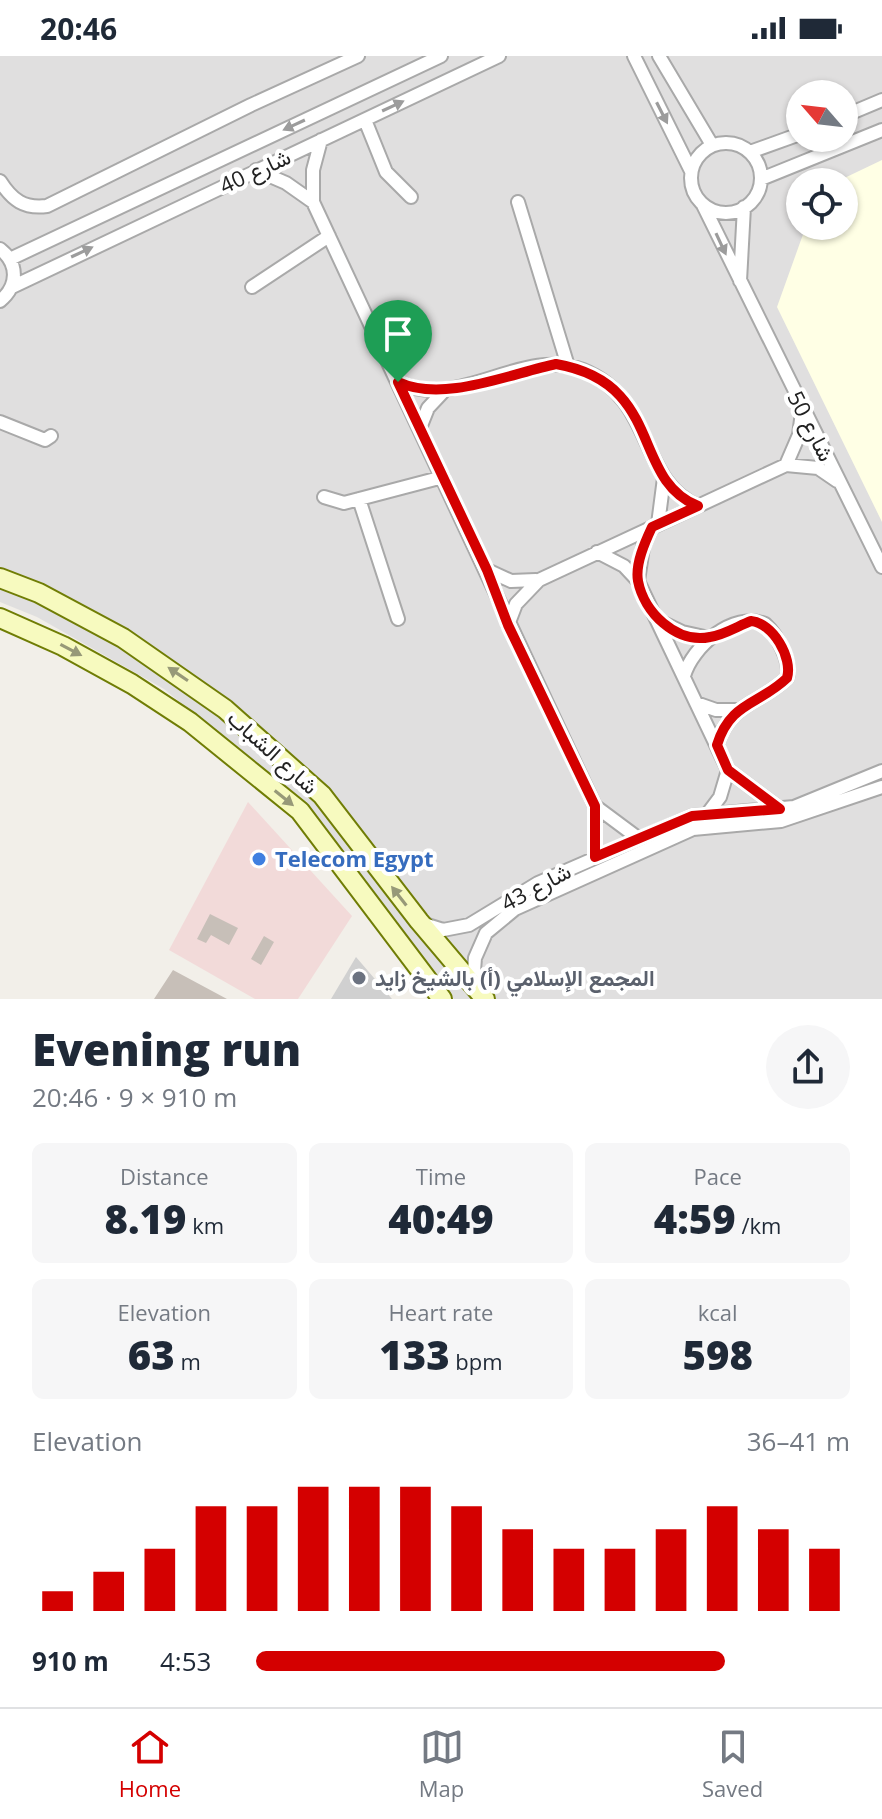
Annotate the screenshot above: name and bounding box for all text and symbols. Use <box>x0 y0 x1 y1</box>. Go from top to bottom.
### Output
text: 20:46 <box>40 8 117 49</box>
north arrow <box>786 80 858 152</box>
map controls <box>786 80 858 240</box>
one-way arrow <box>382 99 405 113</box>
one-way arrow <box>656 102 669 125</box>
one-way arrow <box>282 118 305 131</box>
street label: شارع 40 <box>214 141 295 200</box>
button: locate <box>786 168 858 240</box>
one-way arrow <box>715 233 728 256</box>
one-way arrow <box>70 245 94 259</box>
pin <box>364 300 432 382</box>
icon: arrive <box>376 312 420 356</box>
street label: شارع 50 <box>781 385 842 466</box>
one-way arrow <box>59 644 82 657</box>
one-way arrow <box>167 667 188 682</box>
street label: شارع الشباب <box>221 702 326 801</box>
one-way arrow <box>274 789 294 806</box>
place label: Telecom Egypt <box>275 843 433 873</box>
marker: Telecom Egypt <box>250 850 268 868</box>
street label: شارع 43 <box>495 855 576 918</box>
one-way arrow <box>392 886 408 906</box>
place label: المجمع الإسلامي (أ) بالشيخ زايد <box>375 962 655 997</box>
marker: المجمع الإسلامي (أ) بالشيخ زايد <box>350 969 368 987</box>
text: Evening run <box>32 1019 301 1079</box>
button: share <box>766 1025 850 1109</box>
text: 20:46 · 9 × 910 m <box>32 1079 237 1115</box>
text: Distance <box>120 1161 209 1191</box>
text: Time <box>416 1161 466 1191</box>
text: Pace <box>693 1161 742 1191</box>
text: 8.19 <box>105 1191 186 1246</box>
text: 40:49 <box>388 1191 494 1246</box>
text: 4:59 <box>654 1191 736 1246</box>
text: km <box>186 1210 224 1240</box>
text: /km <box>736 1210 781 1240</box>
text: Elevation <box>118 1297 211 1327</box>
text: Heart rate <box>389 1297 493 1327</box>
text: kcal <box>698 1297 738 1327</box>
text: 63 <box>128 1327 175 1382</box>
text: 133 <box>379 1327 450 1382</box>
text: 598 <box>683 1327 753 1382</box>
text: m <box>175 1346 201 1376</box>
text: bpm <box>450 1346 503 1376</box>
text: Elevation <box>32 1423 142 1459</box>
text: 36–41 m <box>747 1423 850 1459</box>
text: 910 m <box>32 1643 109 1679</box>
text: 4:53 <box>160 1643 211 1679</box>
tab: Home <box>119 1725 181 1803</box>
tab: Map <box>419 1725 464 1803</box>
tab: Saved <box>702 1725 763 1803</box>

